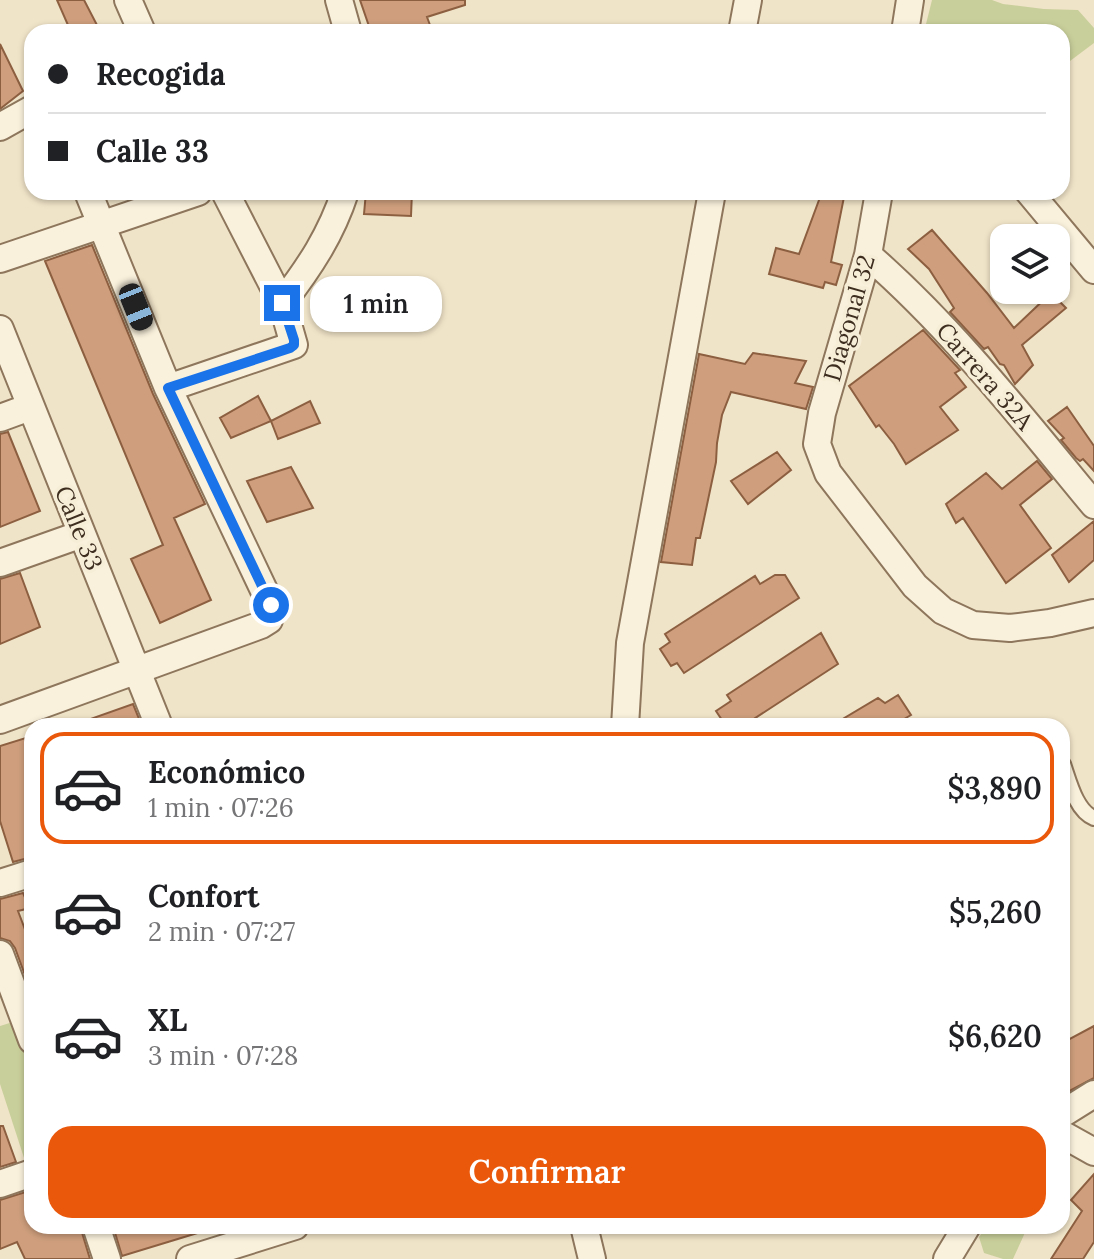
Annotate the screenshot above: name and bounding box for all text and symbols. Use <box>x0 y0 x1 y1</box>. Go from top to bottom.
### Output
text: Recogida <box>96 55 226 93</box>
text: Calle 33 <box>96 132 209 170</box>
map controls <box>990 224 1070 304</box>
button: layers <box>990 224 1070 304</box>
street label: Diagonal 32 <box>816 251 882 385</box>
callout: 1 min <box>310 275 442 331</box>
car <box>116 280 156 334</box>
route end <box>264 285 300 321</box>
text: 1 min <box>343 287 409 320</box>
street label: Carrera 32A <box>930 316 1041 437</box>
street label: Calle 33 <box>48 481 110 575</box>
route start <box>253 587 289 623</box>
icon: car <box>52 752 124 824</box>
text: Económico <box>148 753 305 791</box>
text: $3,890 <box>947 769 1042 807</box>
text: 1 min · 07:26 <box>148 791 294 824</box>
icon: car <box>52 876 124 948</box>
text: Confort <box>148 877 259 915</box>
text: $5,260 <box>949 893 1042 931</box>
text: 2 min · 07:27 <box>148 915 295 948</box>
icon: car <box>52 1000 124 1072</box>
text: XL <box>148 1001 187 1039</box>
text: $6,620 <box>948 1017 1042 1055</box>
text: 3 min · 07:28 <box>148 1039 298 1072</box>
button: Confirmar <box>48 1126 1046 1218</box>

